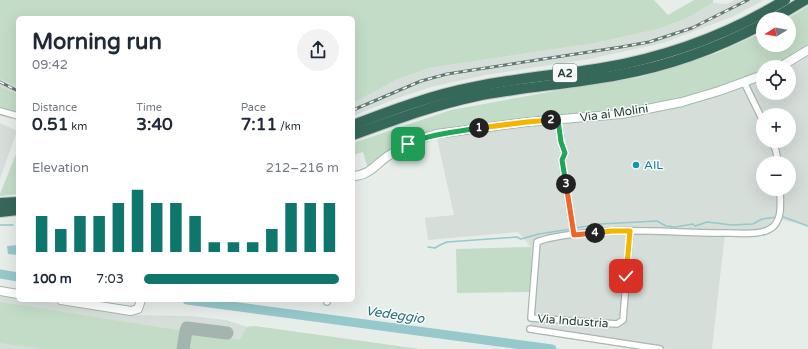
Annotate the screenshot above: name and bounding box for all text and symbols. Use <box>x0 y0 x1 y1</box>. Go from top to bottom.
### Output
north arrow <box>756 12 796 52</box>
map controls <box>756 12 796 196</box>
text: Morning run <box>32 29 162 55</box>
button: share <box>297 29 339 71</box>
text: 09:42 <box>32 57 68 73</box>
button: locate <box>756 60 796 100</box>
road number: A2 <box>553 64 577 82</box>
text: Distance <box>32 101 77 114</box>
text: Time <box>136 101 162 114</box>
text: Pace <box>241 101 266 114</box>
street label: Via ai Molini <box>579 101 649 125</box>
button: + <box>756 108 796 148</box>
pin: 2 <box>541 110 561 130</box>
text: 2 <box>548 113 554 126</box>
text: 0.51 <box>32 114 68 135</box>
text: 3:40 <box>136 114 173 135</box>
text: 7:11 <box>241 114 277 135</box>
pin: 1 <box>469 118 489 138</box>
text: km <box>68 120 87 133</box>
text: /km <box>277 120 301 133</box>
text: 1 <box>476 121 482 134</box>
pin <box>391 127 425 161</box>
icon: arrive <box>397 133 419 155</box>
button: − <box>756 156 796 196</box>
place label: AIL <box>644 158 663 172</box>
text: Elevation <box>32 160 89 176</box>
text: 212–216 m <box>266 160 339 176</box>
marker: AIL <box>631 160 641 170</box>
pin: 3 <box>556 174 576 194</box>
text: 3 <box>563 177 569 190</box>
pin: 4 <box>585 223 605 243</box>
text: 4 <box>592 226 598 239</box>
pin <box>609 259 643 293</box>
icon: check <box>615 265 637 287</box>
text: 100 m <box>32 271 72 287</box>
text: 7:03 <box>96 271 124 287</box>
water label: Vedeggio <box>365 303 426 327</box>
street label: Via Industria <box>537 312 609 330</box>

